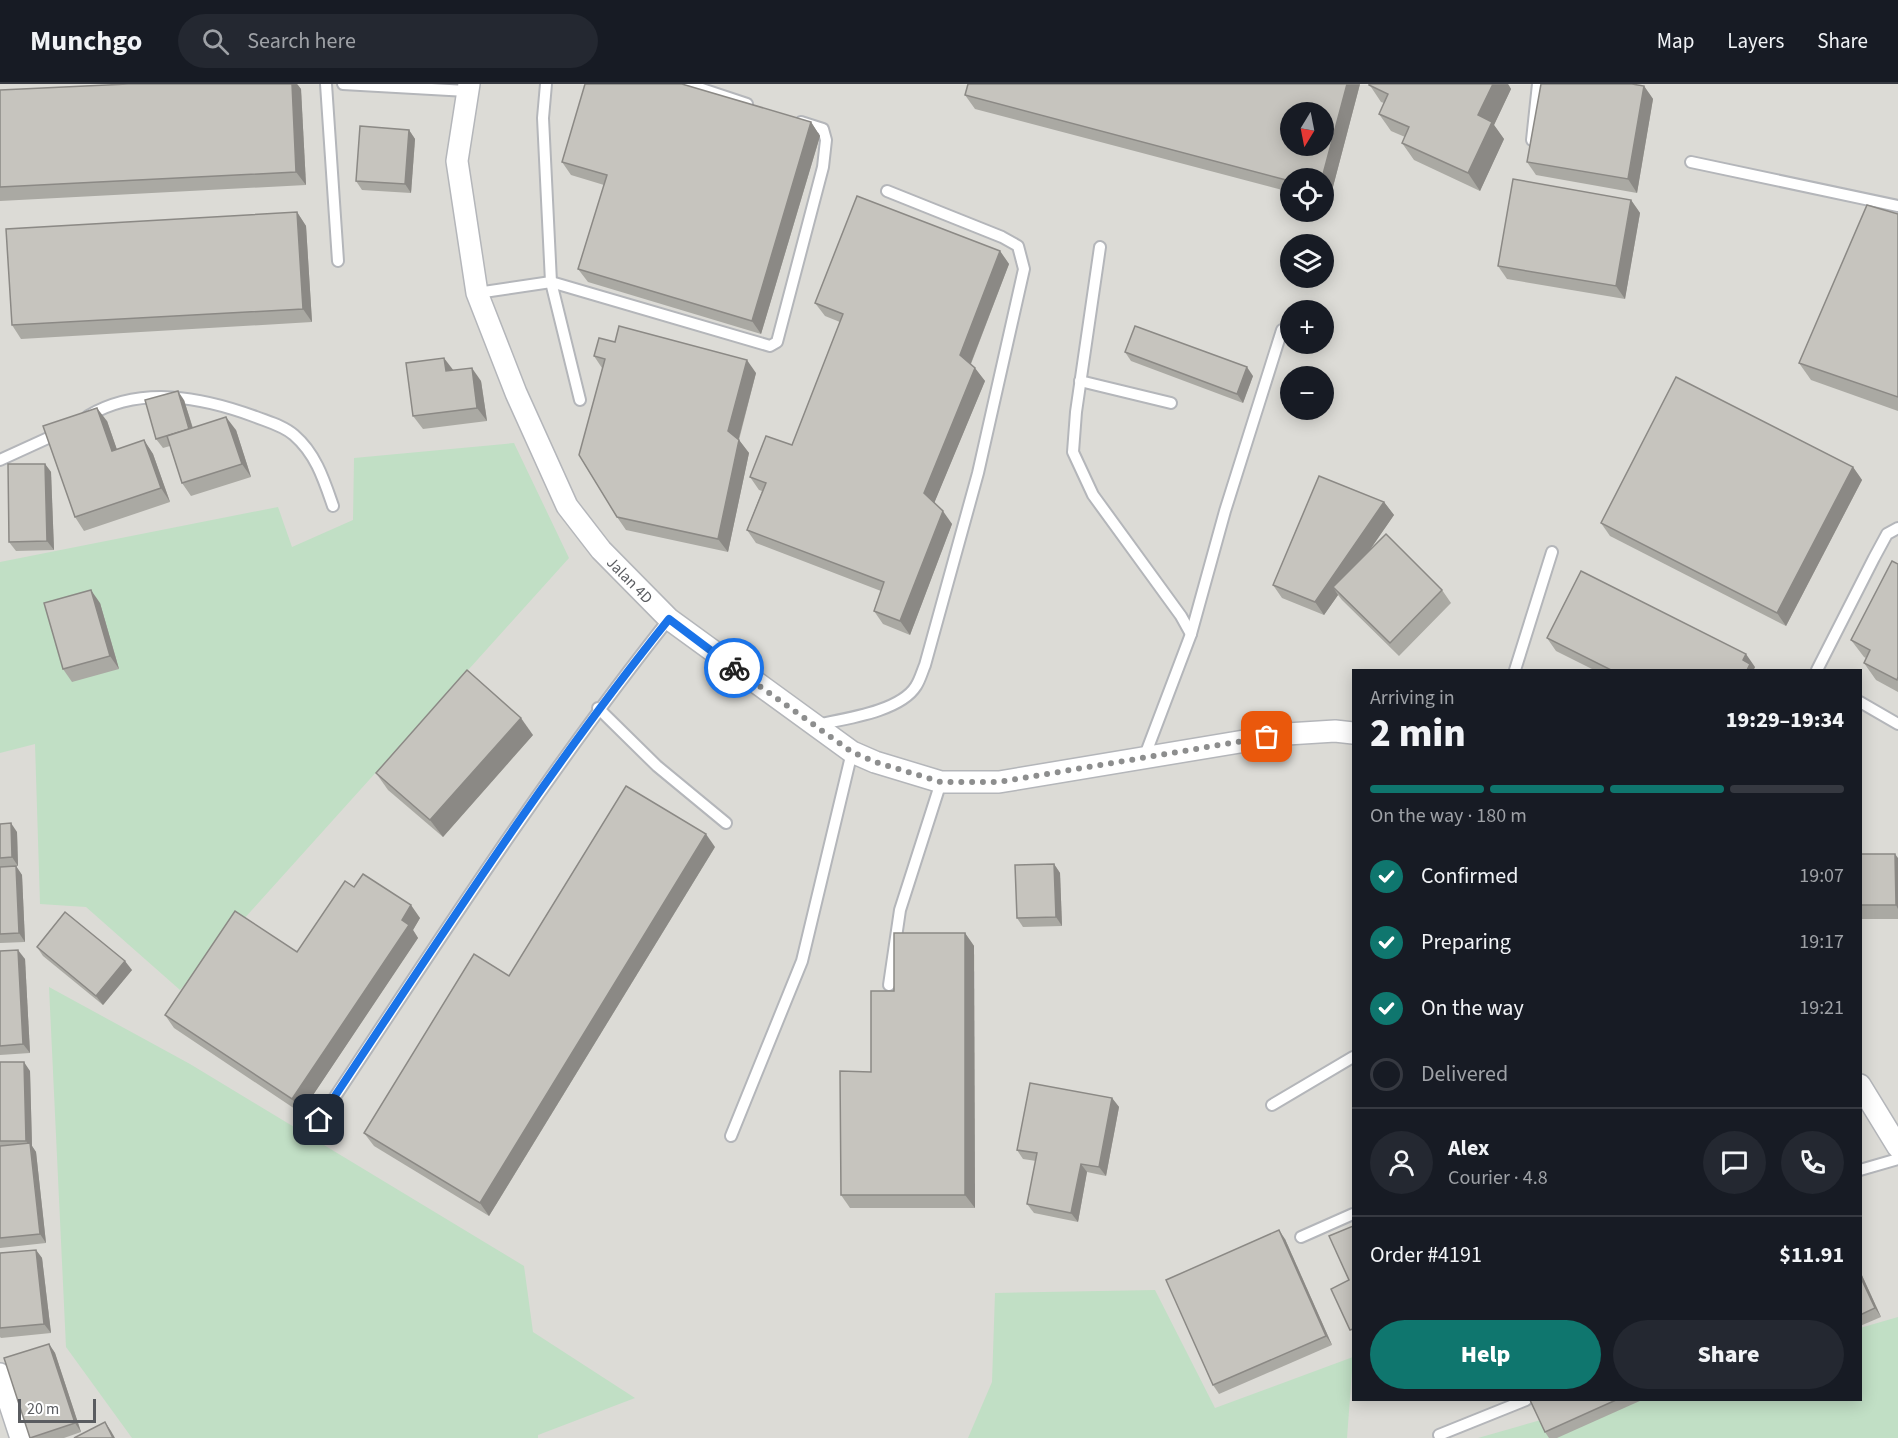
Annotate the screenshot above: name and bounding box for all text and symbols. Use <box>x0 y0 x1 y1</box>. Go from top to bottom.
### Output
search box <box>178 14 598 68</box>
text: Munchgo <box>30 21 142 61</box>
icon: search <box>199 25 232 58</box>
text: Search here <box>247 25 356 57</box>
text: Map <box>1657 26 1694 56</box>
text: Layers <box>1727 26 1784 56</box>
text: Share <box>1817 26 1868 56</box>
north arrow <box>1280 102 1334 156</box>
map controls <box>1280 102 1334 420</box>
button: locate <box>1280 168 1334 222</box>
button: layers <box>1280 234 1334 288</box>
button: + <box>1280 300 1334 354</box>
button: − <box>1280 366 1334 420</box>
street label: Jalan 4D <box>601 552 658 609</box>
courier <box>704 638 764 698</box>
icon: bike <box>718 652 751 685</box>
text: Arriving in <box>1370 684 1455 712</box>
text: 19:29–19:34 <box>1726 704 1844 736</box>
text: 2 min <box>1370 706 1466 762</box>
pin <box>1241 711 1292 762</box>
icon: bag <box>1250 720 1283 753</box>
text: On the way · 180 m <box>1370 802 1527 830</box>
icon: check <box>1370 860 1403 893</box>
text: Confirmed <box>1421 860 1518 892</box>
text: 19:07 <box>1799 862 1844 890</box>
icon: check <box>1370 926 1403 959</box>
text: Preparing <box>1421 926 1511 958</box>
text: 19:17 <box>1799 928 1844 956</box>
icon: check <box>1370 992 1403 1025</box>
text: On the way <box>1421 992 1524 1024</box>
text: 19:21 <box>1799 994 1844 1022</box>
text: Delivered <box>1421 1058 1508 1090</box>
pin <box>293 1094 344 1145</box>
icon: home <box>302 1103 335 1136</box>
button: person <box>1370 1131 1433 1194</box>
button: chat <box>1703 1131 1766 1194</box>
button: phone <box>1781 1131 1844 1194</box>
text: Alex <box>1448 1132 1489 1164</box>
text: Courier · 4.8 <box>1448 1164 1548 1192</box>
text: Order #4191 <box>1370 1239 1482 1271</box>
text: $11.91 <box>1779 1239 1844 1271</box>
button: Help <box>1370 1320 1601 1389</box>
button: Share <box>1613 1320 1844 1389</box>
scale bar <box>18 1396 96 1424</box>
text: 20 m <box>27 1398 59 1420</box>

